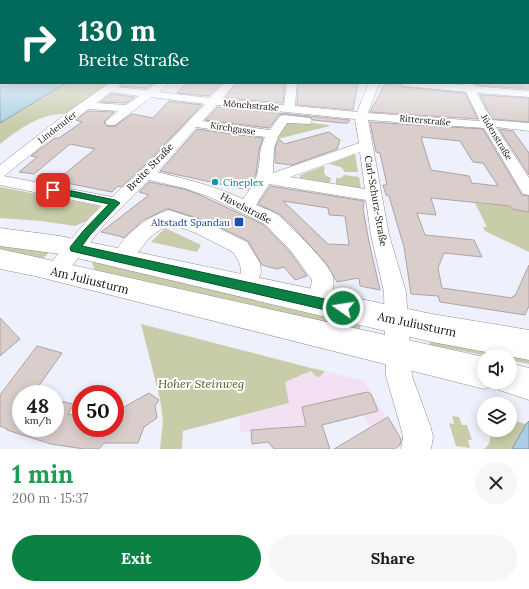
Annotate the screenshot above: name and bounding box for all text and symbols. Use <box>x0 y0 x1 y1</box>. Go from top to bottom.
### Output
text: 130 m <box>78 13 156 49</box>
icon: right <box>12 16 64 68</box>
text: Breite Straße <box>78 48 189 71</box>
street label: Mönchstraße <box>223 97 280 113</box>
street label: Lindenufer <box>35 108 79 146</box>
street label: Jüdenstraße <box>478 111 515 162</box>
street label: Ritterstraße <box>399 112 451 128</box>
street label: Kirchgasse <box>210 119 256 137</box>
street label: Breite Straße <box>124 140 177 194</box>
street label: Carl-Schurz-Straße <box>362 155 390 248</box>
pin <box>36 173 70 207</box>
place label: Cineplex <box>223 176 264 189</box>
marker: Cineplex <box>210 177 220 187</box>
icon: arrive <box>42 179 64 201</box>
street label: Havelstraße <box>218 189 274 227</box>
place label: Altstadt Spandau <box>150 216 230 229</box>
marker: Altstadt Spandau <box>233 216 245 228</box>
street label: Am Juliusturm <box>48 263 131 297</box>
position arrow <box>322 287 364 329</box>
street label: Am Juliusturm <box>375 308 458 340</box>
map controls <box>477 349 517 437</box>
button: sound <box>477 349 517 389</box>
park label: Hoher Steinweg <box>158 376 244 391</box>
speed limit sign: 50 <box>72 385 124 437</box>
text: 48 <box>27 393 49 418</box>
button: layers <box>477 397 517 437</box>
text: km/h <box>24 414 52 427</box>
text: 1 min <box>12 459 73 490</box>
button: close <box>475 462 517 504</box>
text: 200 m · 15:37 <box>12 490 88 507</box>
button: Exit <box>12 535 261 581</box>
button: Share <box>269 535 517 581</box>

